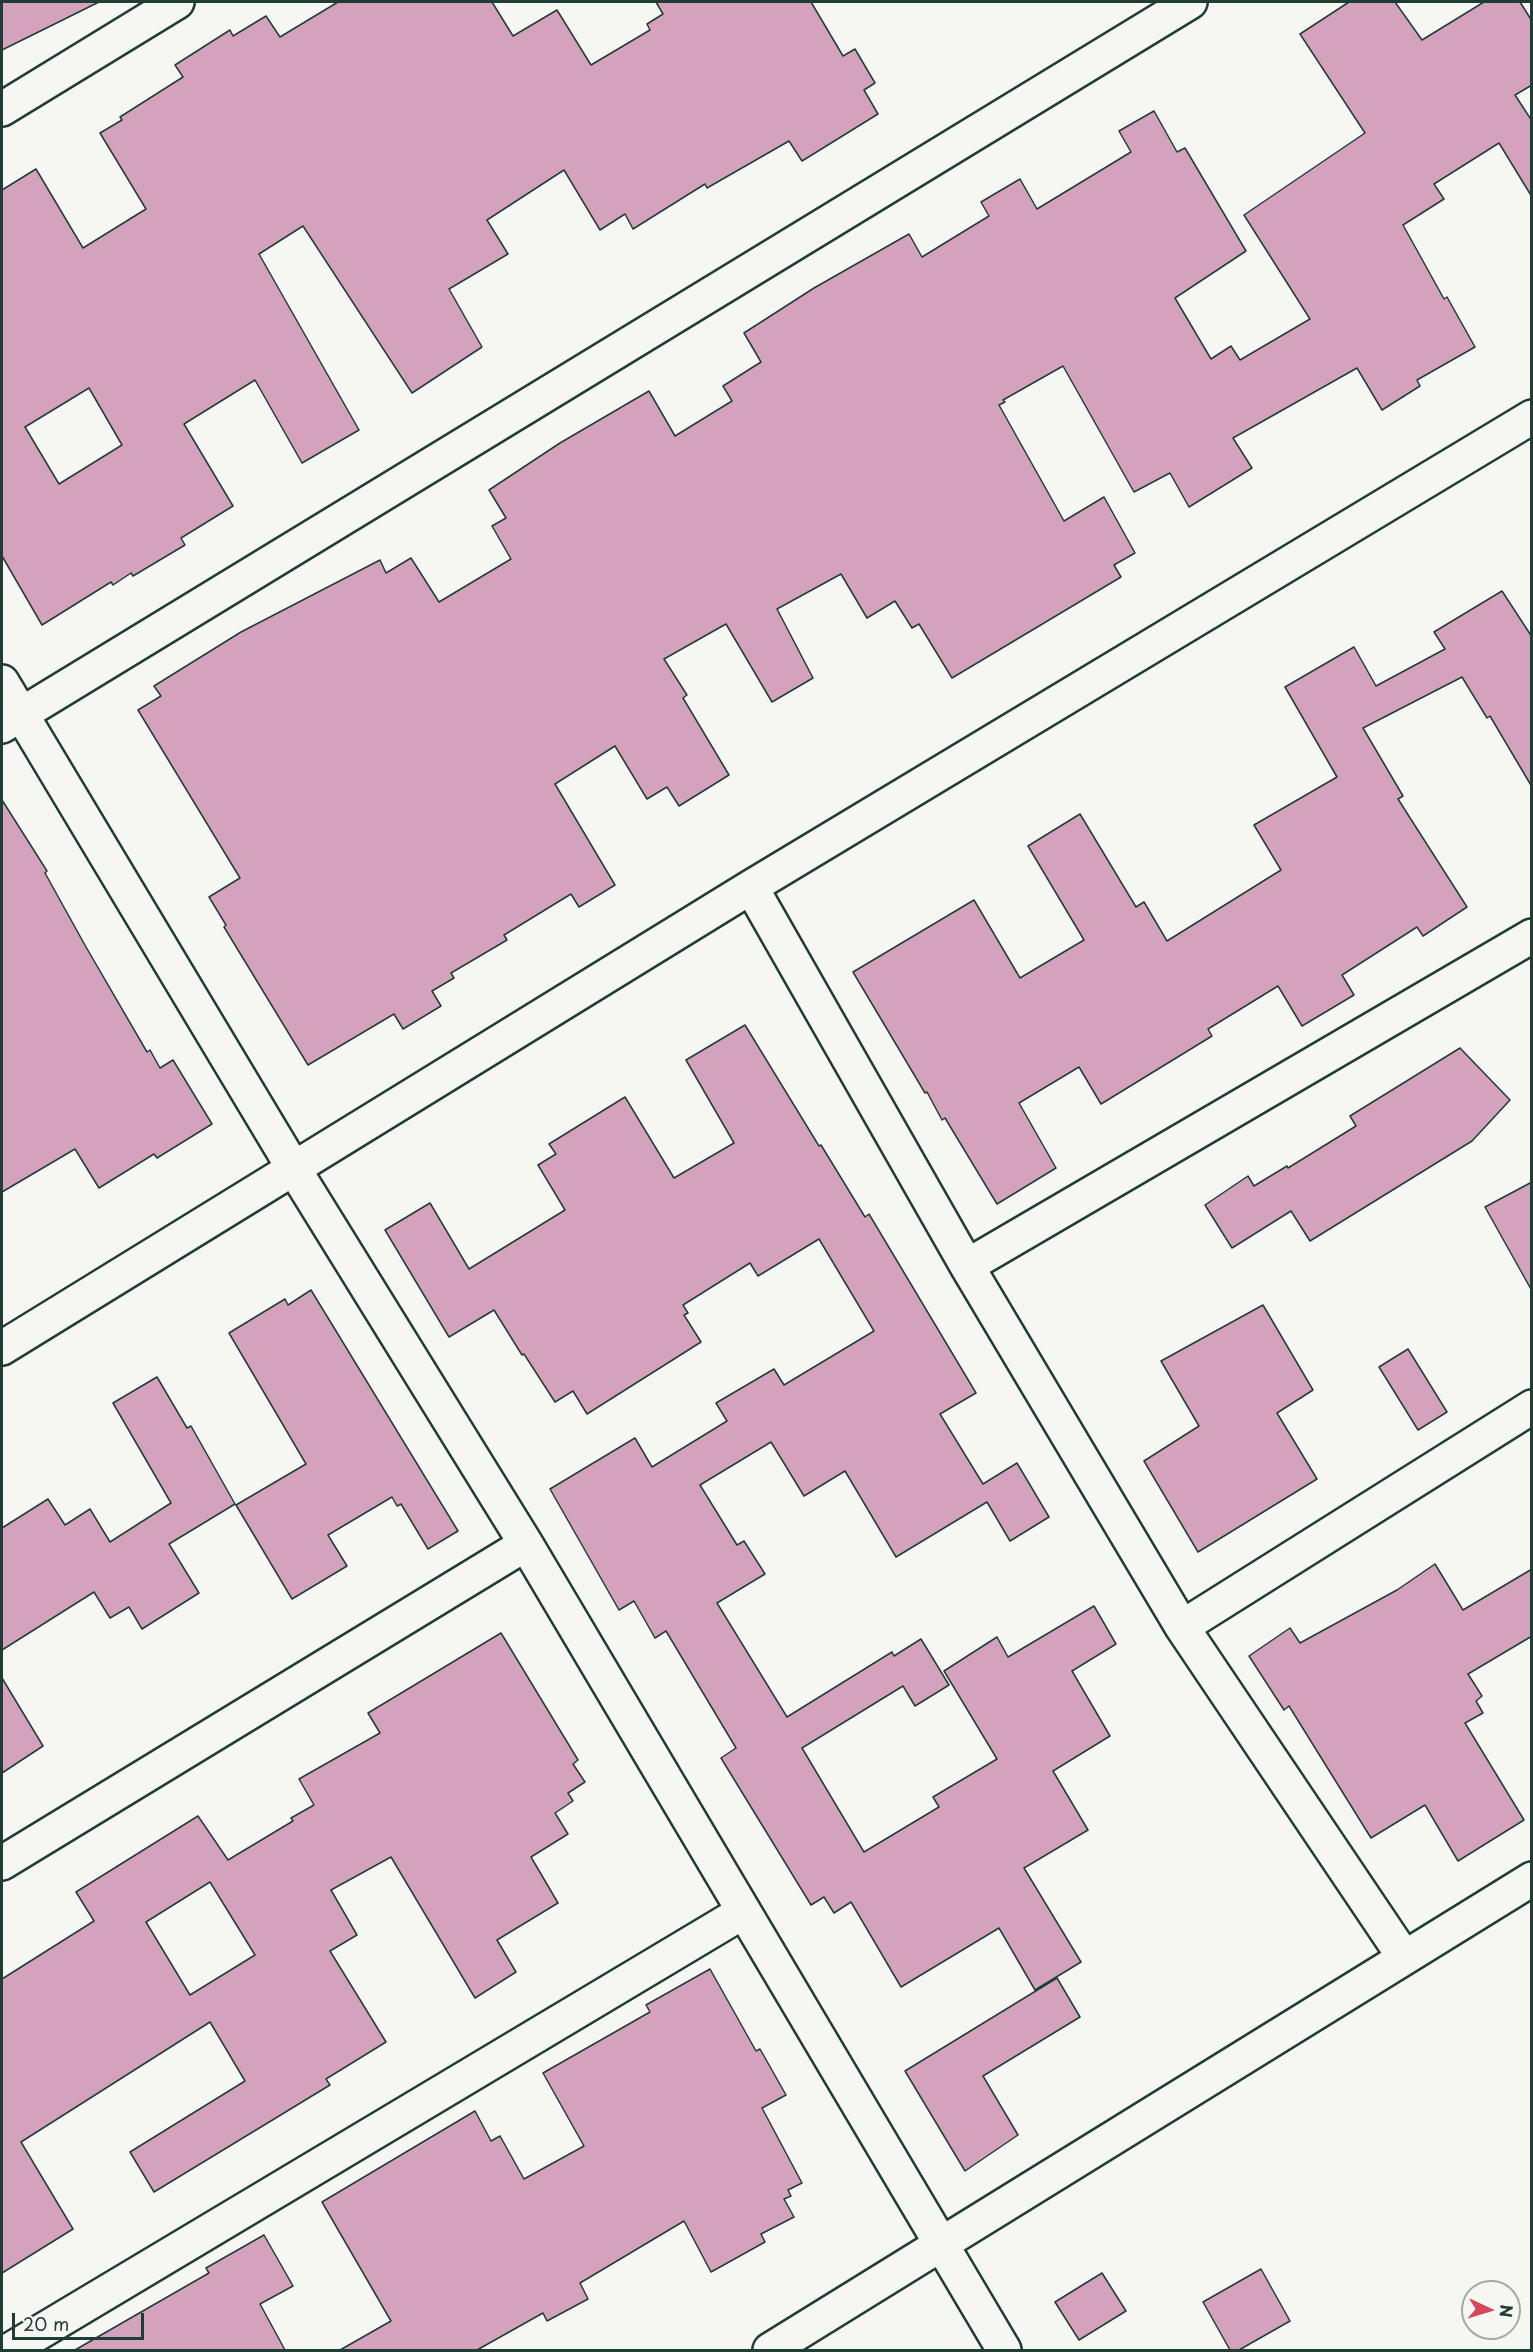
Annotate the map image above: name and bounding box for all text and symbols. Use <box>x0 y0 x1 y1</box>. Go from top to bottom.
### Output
north arrow <box>1461 2280 1521 2340</box>
scale bar <box>15 2301 147 2339</box>
text: N <box>1495 2304 1519 2318</box>
text: 20 m <box>23 2310 69 2337</box>

